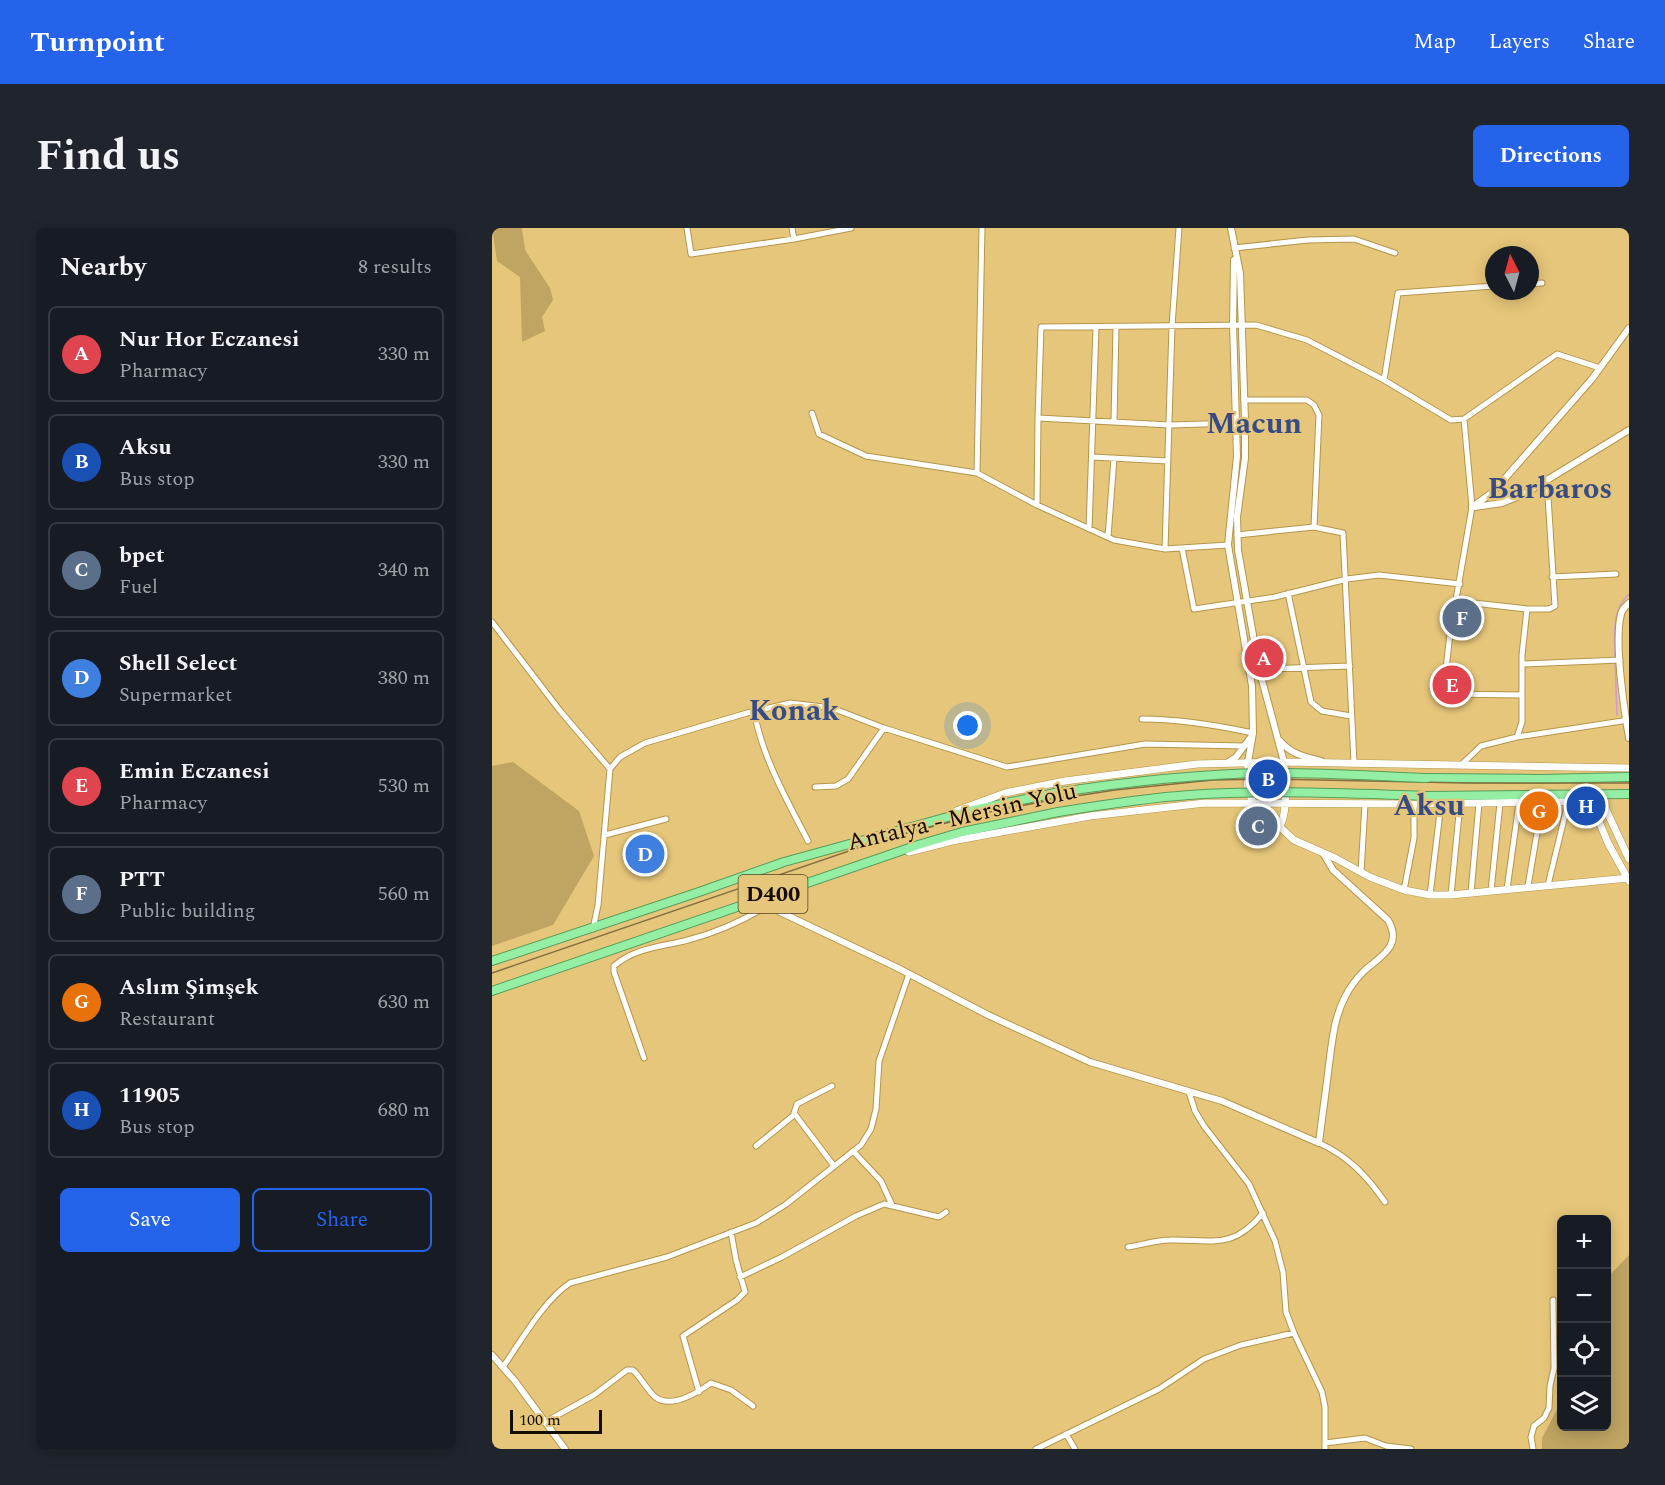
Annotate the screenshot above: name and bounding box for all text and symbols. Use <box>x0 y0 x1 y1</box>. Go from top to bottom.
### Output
text: Turnpoint <box>30 21 165 64</box>
text: Map <box>1414 26 1456 58</box>
text: Layers <box>1489 26 1550 58</box>
text: Share <box>1583 26 1635 58</box>
text: Find us <box>36 125 180 188</box>
button: Directions <box>1473 125 1629 187</box>
north arrow <box>1485 246 1539 300</box>
text: Nearby <box>60 247 146 287</box>
text: 8 results <box>358 252 432 282</box>
text: Nur Hor Eczanesi <box>119 323 299 356</box>
text: A <box>74 339 89 369</box>
text: 330 m <box>378 339 430 369</box>
text: Pharmacy <box>119 356 207 386</box>
district label: Macun <box>1206 401 1302 447</box>
text: Aksu <box>119 431 172 464</box>
text: B <box>74 447 89 477</box>
text: 330 m <box>378 447 430 477</box>
text: Bus stop <box>119 464 195 494</box>
district label: Barbaros <box>1488 466 1612 512</box>
text: bpet <box>119 539 164 572</box>
text: C <box>74 555 89 585</box>
text: 340 m <box>378 555 430 585</box>
text: Fuel <box>119 572 158 602</box>
pin: F <box>1442 596 1482 640</box>
pin: A <box>1244 636 1284 680</box>
text: Shell Select <box>119 647 237 680</box>
pin: E <box>1432 662 1472 708</box>
text: D <box>73 663 90 693</box>
text: 380 m <box>378 663 430 693</box>
text: Supermarket <box>119 680 232 710</box>
district label: Konak <box>749 688 840 734</box>
your location <box>953 711 982 740</box>
text: Emin Eczanesi <box>119 755 270 788</box>
pin: B <box>1248 756 1288 802</box>
text: E <box>75 771 88 801</box>
text: 530 m <box>378 771 430 801</box>
street label: Antalya - Mersin Yolu <box>844 773 1080 861</box>
district label: Aksu <box>1393 783 1465 829</box>
pin: H <box>1566 784 1606 828</box>
text: Pharmacy <box>119 788 207 818</box>
pin: G <box>1520 788 1558 834</box>
pin: C <box>1238 804 1278 848</box>
pin: D <box>626 832 664 876</box>
text: PTT <box>119 863 165 896</box>
road number: D400 <box>738 875 808 913</box>
text: F <box>75 879 88 909</box>
text: 560 m <box>378 879 430 909</box>
text: Public building <box>119 896 255 926</box>
text: Aslım Şimşek <box>119 971 259 1004</box>
text: G <box>74 987 89 1017</box>
text: 630 m <box>378 987 430 1017</box>
text: Restaurant <box>119 1004 215 1034</box>
text: 11905 <box>119 1079 181 1112</box>
text: H <box>73 1095 90 1125</box>
text: 680 m <box>378 1095 430 1125</box>
text: Bus stop <box>119 1112 195 1142</box>
button: Save <box>60 1188 240 1252</box>
button: Share <box>252 1188 432 1252</box>
map controls <box>1557 1215 1611 1431</box>
button: + <box>1557 1215 1611 1269</box>
button: − <box>1557 1269 1611 1323</box>
button: locate <box>1557 1323 1611 1377</box>
button: layers <box>1557 1377 1611 1431</box>
scale bar <box>510 1407 602 1434</box>
text: 100 m <box>519 1408 561 1432</box>

